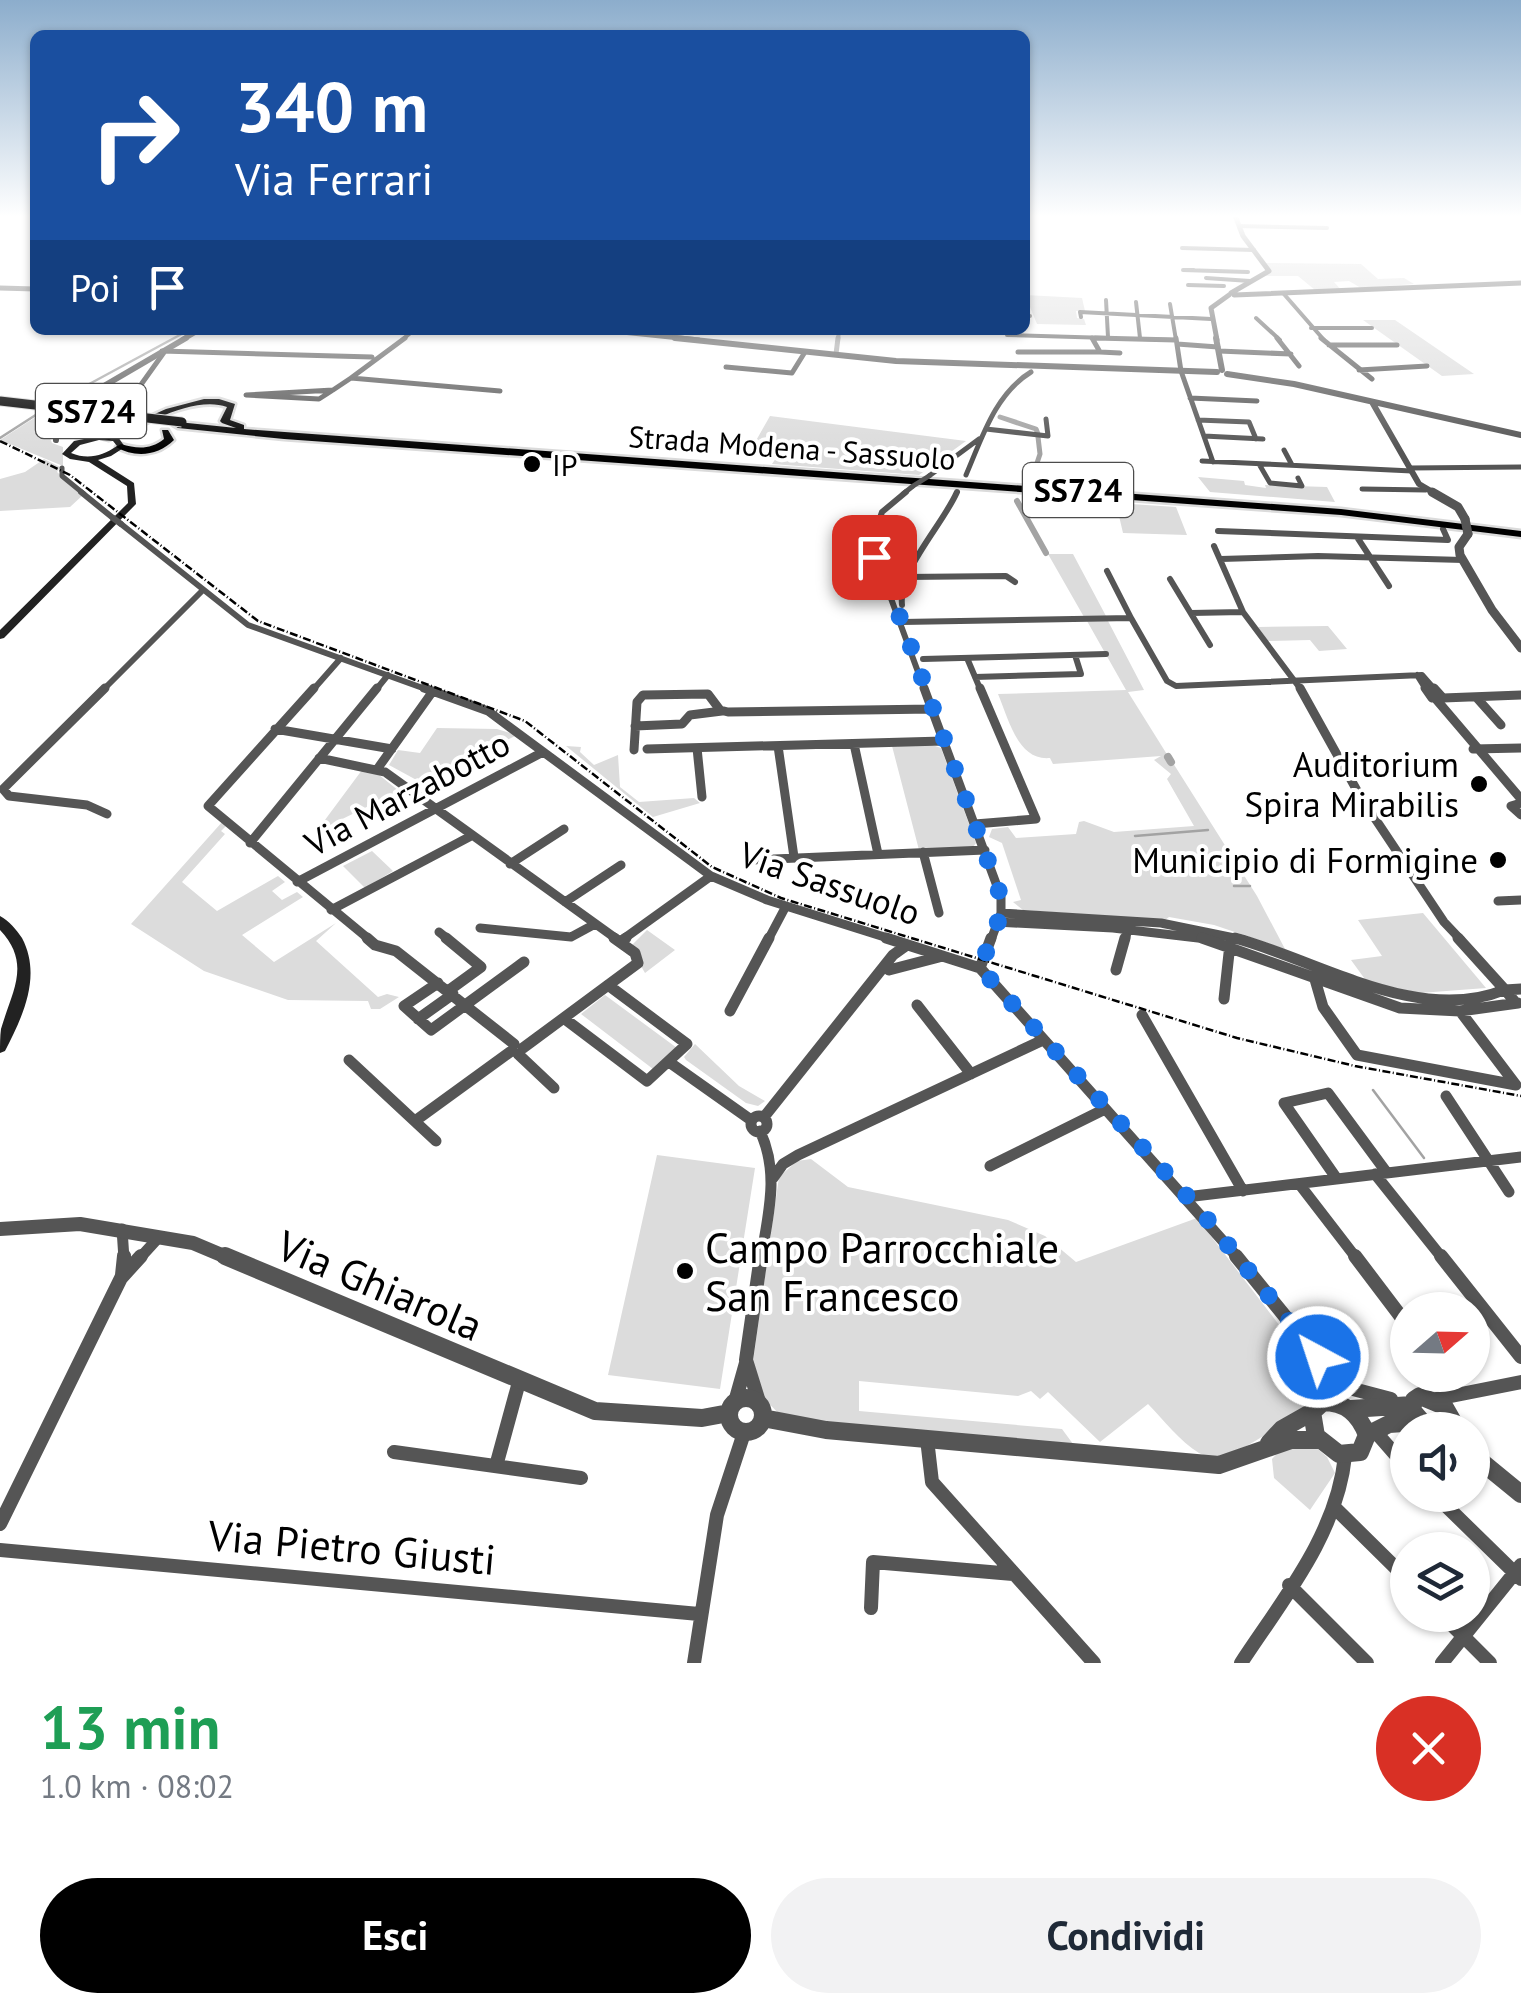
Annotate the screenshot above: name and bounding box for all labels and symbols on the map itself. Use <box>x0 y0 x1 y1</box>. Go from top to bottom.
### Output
road number: SS724 <box>36 384 146 438</box>
street label: Strada Modena - Sassuolo <box>627 416 957 478</box>
place label: IP <box>552 445 578 484</box>
marker: IP <box>521 453 543 475</box>
road number: SS724 <box>1023 463 1133 517</box>
pin <box>832 515 917 600</box>
street label: Via Marzabotto <box>296 720 517 867</box>
place label: Auditorium Spira Mirabilis <box>1245 741 1459 827</box>
marker: Auditorium Spira Mirabilis <box>1468 773 1490 795</box>
street label: Via Sassuolo <box>733 830 926 935</box>
place label: Municipio di Formigine <box>1132 837 1478 883</box>
marker: Municipio di Formigine <box>1487 849 1509 871</box>
street label: Via Ghiarola <box>268 1217 491 1353</box>
place label: Campo Parrocchiale San Francesco <box>705 1220 1059 1323</box>
marker: Campo Parrocchiale San Francesco <box>674 1260 696 1282</box>
north arrow <box>1390 1292 1490 1392</box>
position arrow <box>1266 1305 1370 1409</box>
street label: Via Pietro Giusti <box>205 1507 498 1587</box>

